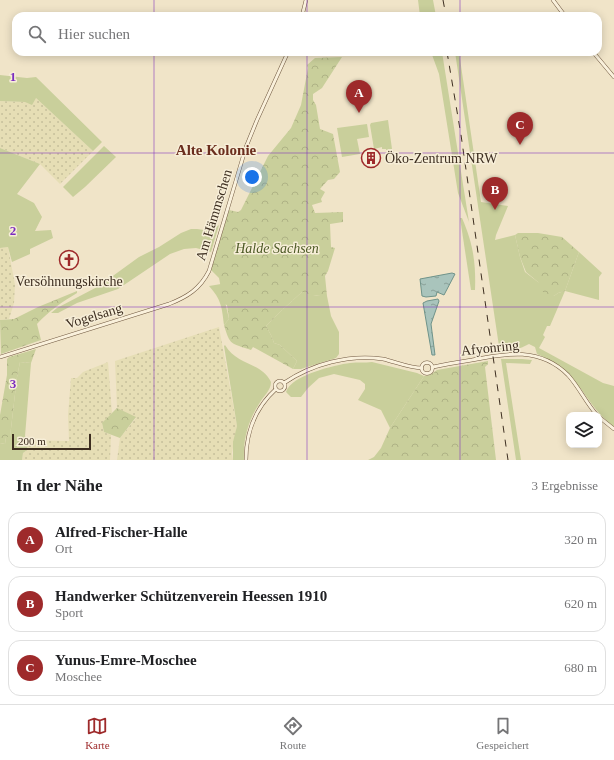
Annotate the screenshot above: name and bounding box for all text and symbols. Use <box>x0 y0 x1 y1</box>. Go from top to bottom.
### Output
search box <box>12 12 602 56</box>
icon: search <box>26 23 48 45</box>
text: Hier suchen <box>58 26 130 42</box>
text: 1 <box>10 69 16 84</box>
pin: A <box>346 80 372 113</box>
pin: C <box>507 112 533 145</box>
district label: Alte Kolonie <box>176 142 257 158</box>
building icon: Öko-Zentrum NRW <box>360 147 382 169</box>
place label: Öko-Zentrum NRW <box>385 150 498 166</box>
your location <box>242 167 262 187</box>
street label: Am Hämmschen <box>193 168 235 262</box>
pin: B <box>482 177 508 210</box>
text: 2 <box>10 223 16 238</box>
park label: Halde Sachsen <box>234 241 319 256</box>
church icon: Versöhnungskirche <box>58 249 80 271</box>
place label: Versöhnungskirche <box>15 274 123 289</box>
street label: Vogelsang <box>64 300 124 332</box>
street label: Afyonring <box>460 337 520 359</box>
text: 3 <box>10 376 17 391</box>
map controls <box>566 412 602 448</box>
button: layers <box>566 412 602 448</box>
scale bar <box>12 432 91 451</box>
text: 200 m <box>18 435 46 447</box>
text: In der Nähe <box>16 476 103 495</box>
text: 3 Ergebnisse <box>531 478 598 493</box>
text: Alfred-Fischer-Halle <box>55 524 187 540</box>
text: A <box>25 532 35 547</box>
text: 320 m <box>564 532 597 547</box>
text: Ort <box>55 541 72 556</box>
text: Handwerker Schützenverein Heessen 1910 <box>55 588 327 604</box>
text: B <box>26 596 34 611</box>
text: 620 m <box>564 596 597 611</box>
text: Sport <box>55 605 83 620</box>
text: Yunus-Emre-Moschee <box>55 652 197 668</box>
text: C <box>25 660 35 675</box>
text: 680 m <box>564 660 597 675</box>
text: Moschee <box>55 669 102 684</box>
tab: Karte <box>85 715 110 751</box>
tab: Route <box>280 715 306 751</box>
tab: Gespeichert <box>476 715 529 751</box>

